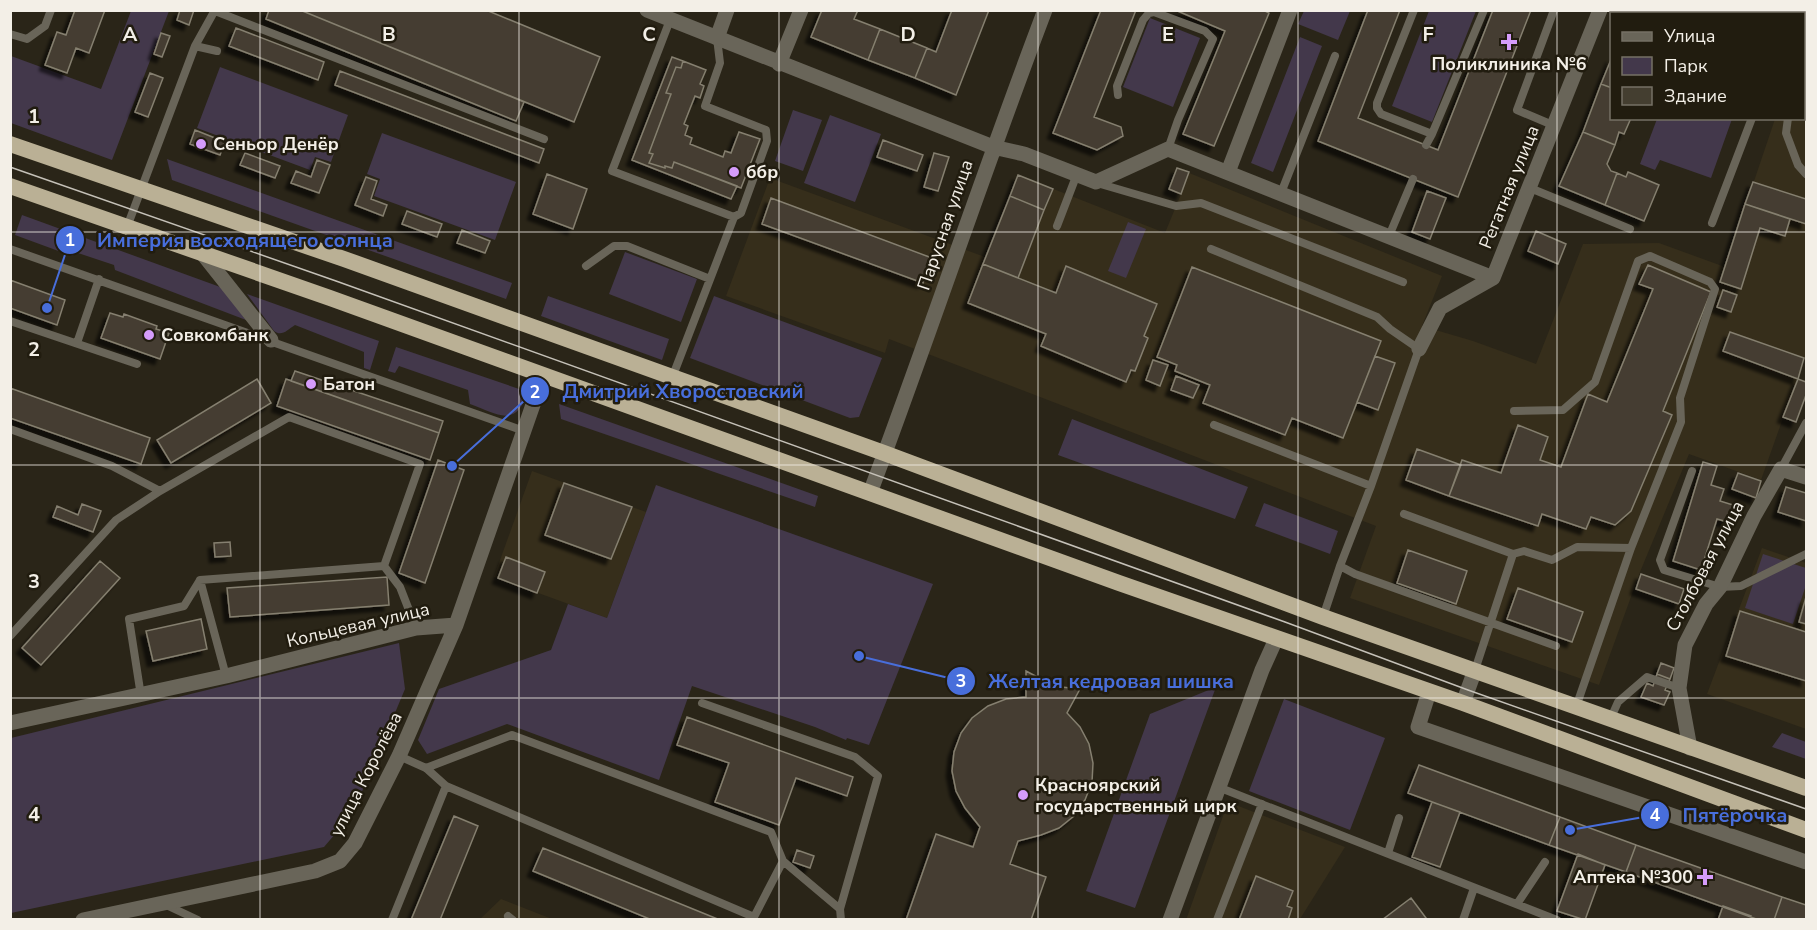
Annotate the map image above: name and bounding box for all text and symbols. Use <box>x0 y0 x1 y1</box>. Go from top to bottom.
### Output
legend <box>1610 12 1805 120</box>
text: A <box>123 21 138 48</box>
text: B <box>382 21 396 48</box>
text: C <box>642 21 656 48</box>
text: D <box>900 21 916 48</box>
text: E <box>1162 21 1174 48</box>
text: F <box>1422 21 1434 48</box>
text: Улица <box>1663 24 1715 48</box>
marker: Поликлиника №6 <box>1500 33 1518 51</box>
place label: Поликлиника №6 <box>1431 52 1587 76</box>
text: Парк <box>1664 54 1708 78</box>
text: Здание <box>1664 84 1727 108</box>
text: 1 <box>28 103 40 130</box>
street label: Регатная улица <box>1473 122 1545 252</box>
place label: Сеньор Денёр <box>213 132 339 156</box>
marker: Сеньор Денёр <box>194 137 208 151</box>
street label: Парусная улица <box>911 157 979 293</box>
place label: ббр <box>746 160 778 184</box>
marker: ббр <box>727 165 741 179</box>
callout: Империя восходящего солнца <box>55 221 405 259</box>
text: Империя восходящего солнца <box>97 227 393 254</box>
text: 1 <box>65 228 75 252</box>
place label: Совкомбанк <box>161 323 270 347</box>
marker: Совкомбанк <box>142 328 156 342</box>
text: 2 <box>28 336 40 363</box>
place label: Батон <box>323 372 375 396</box>
callout: Дмитрий Хворостовский <box>520 372 815 410</box>
marker: Батон <box>304 377 318 391</box>
text: Дмитрий Хворостовский <box>562 378 804 405</box>
text: 2 <box>530 380 540 404</box>
street label: Столбовая улица <box>1660 496 1750 636</box>
text: 3 <box>28 568 40 595</box>
street label: Кольцевая улица <box>284 597 432 653</box>
callout: Желтая кедровая шишка <box>946 662 1246 700</box>
text: Желтая кедровая шишка <box>988 668 1234 695</box>
text: 3 <box>956 669 966 693</box>
street label: улица Королёва <box>324 708 408 840</box>
place label: Красноярский государственный цирк <box>1035 773 1238 818</box>
marker: Красноярский государственный цирк <box>1016 788 1030 802</box>
callout: Пятёрочка <box>1640 796 1799 834</box>
text: 4 <box>28 801 40 828</box>
text: Пятёрочка <box>1683 802 1788 829</box>
text: 4 <box>1650 803 1661 827</box>
place label: Аптека №300 <box>1573 865 1693 889</box>
marker: Аптека №300 <box>1698 870 1712 884</box>

